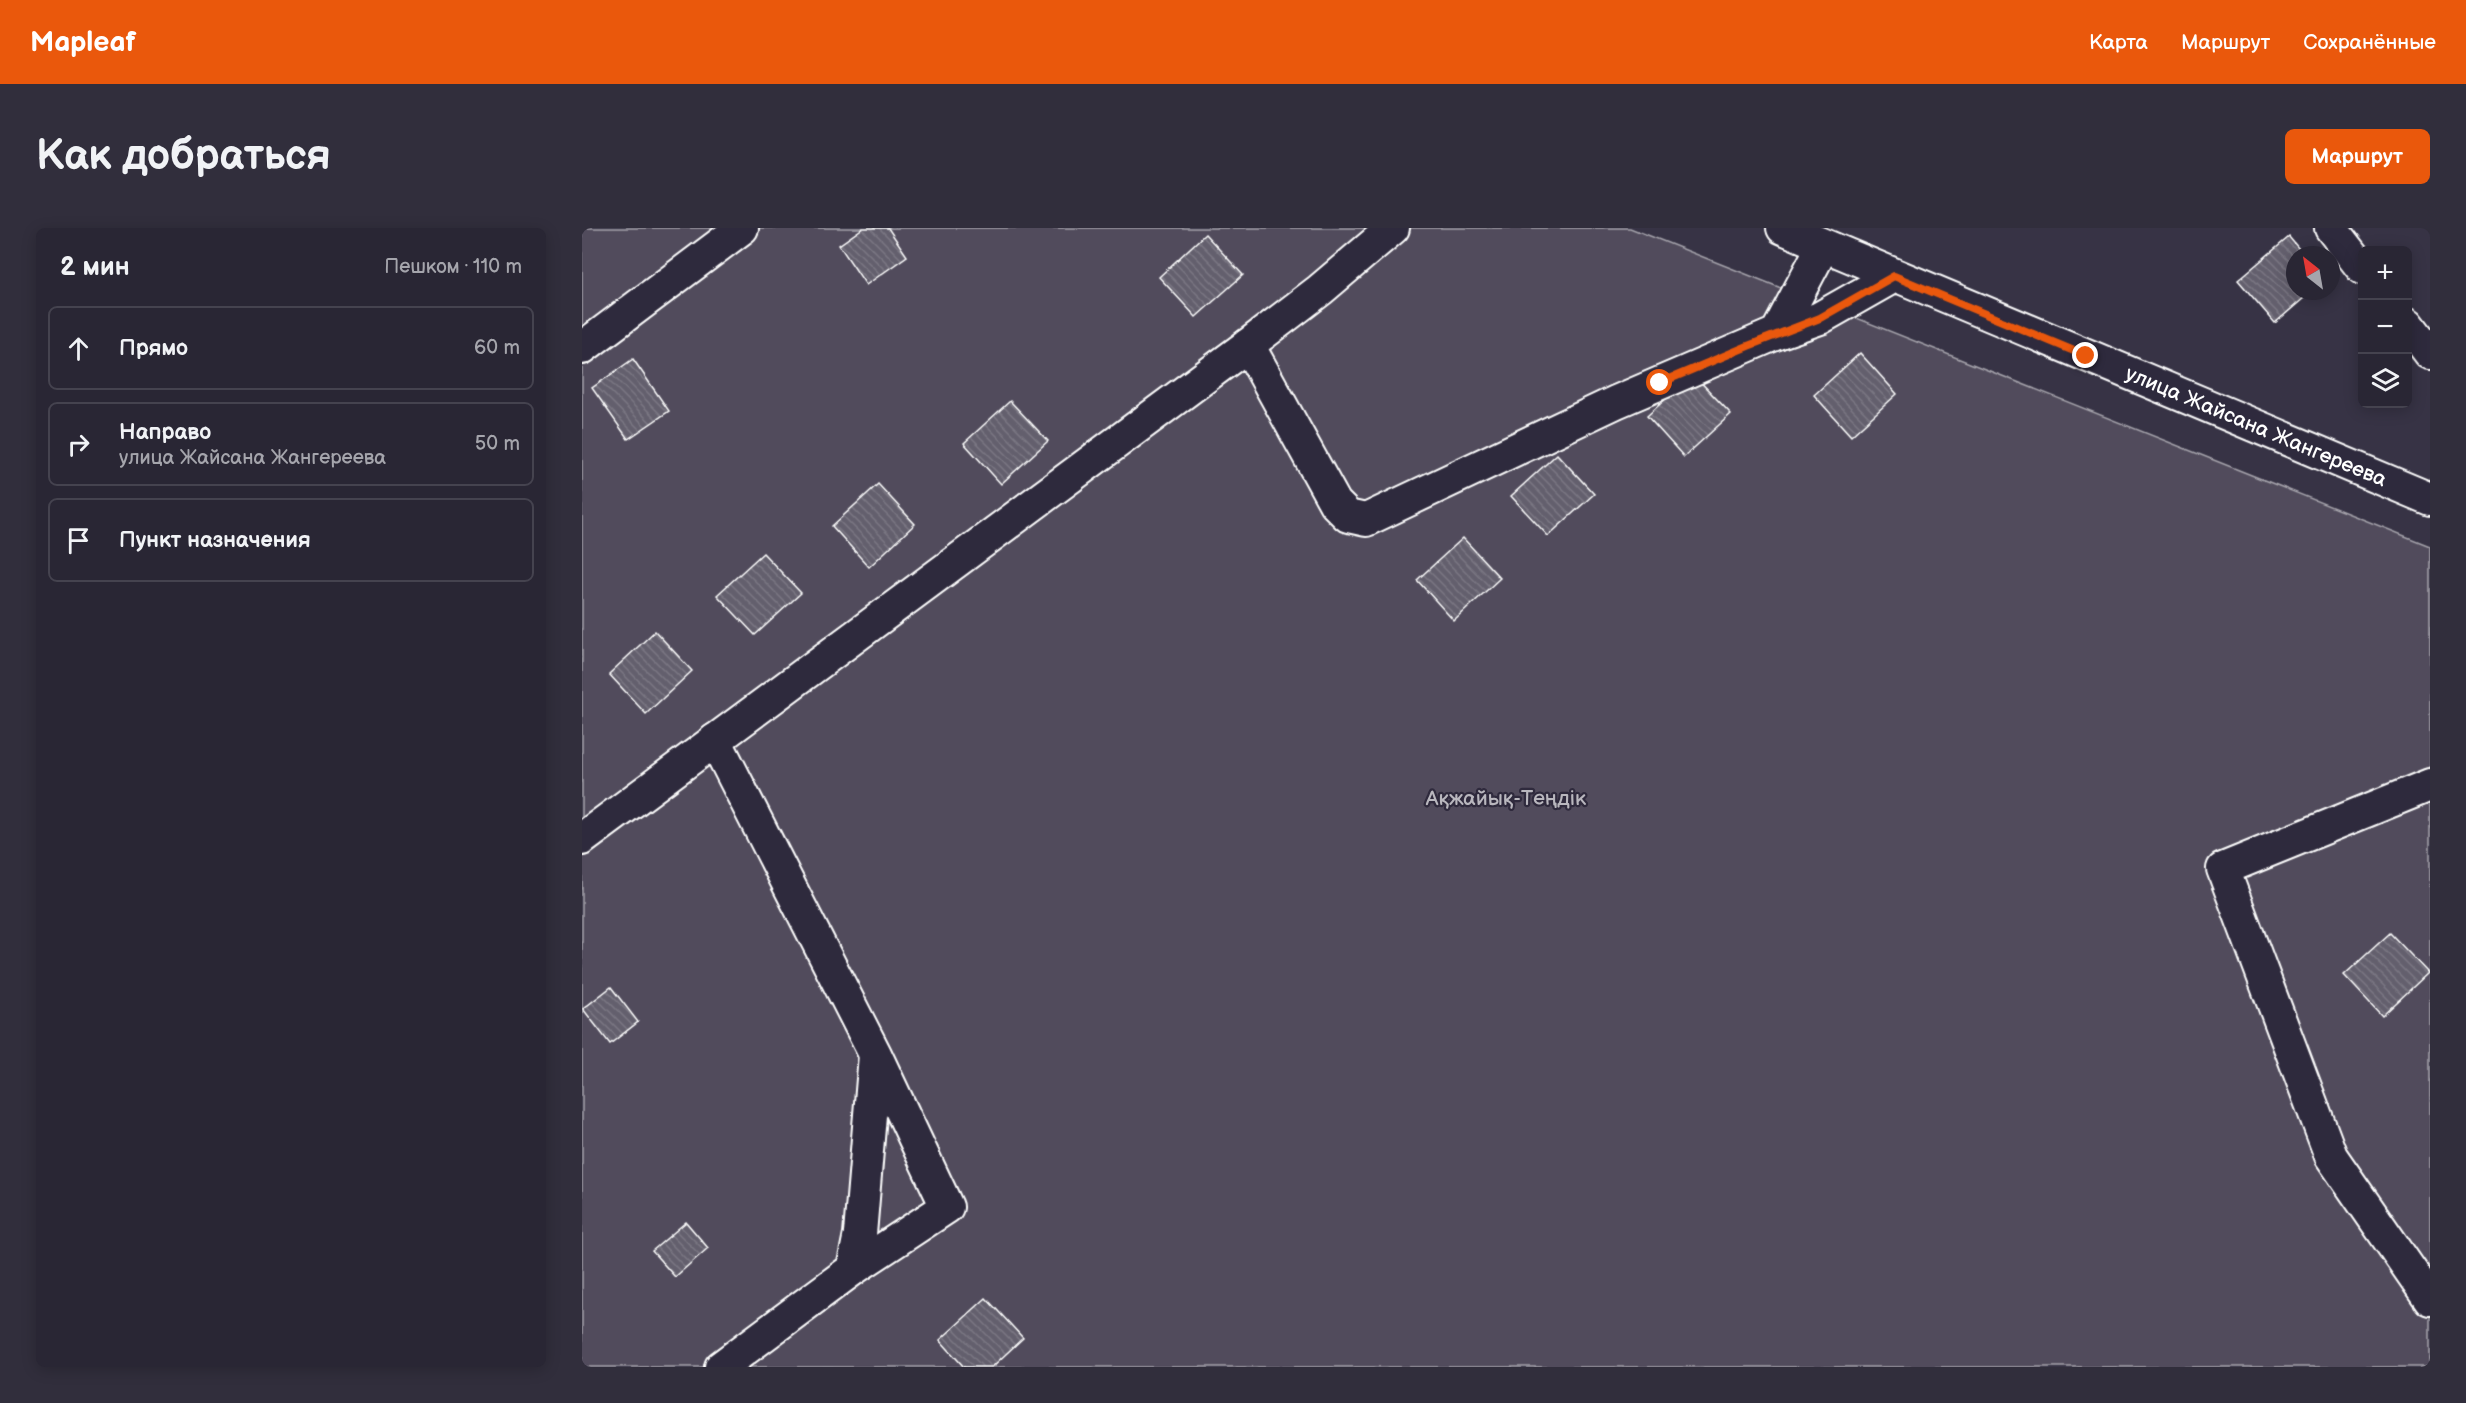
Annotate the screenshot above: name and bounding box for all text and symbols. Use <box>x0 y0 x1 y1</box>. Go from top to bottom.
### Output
text: Mapleaf <box>30 26 136 59</box>
text: Карта <box>2089 30 2148 55</box>
text: Маршрут <box>2181 30 2270 55</box>
text: Сохранённые <box>2303 30 2436 55</box>
button: Маршрут <box>2285 129 2430 184</box>
text: Как добраться <box>36 131 331 182</box>
north arrow <box>2286 246 2340 300</box>
map controls <box>2358 246 2412 408</box>
button: + <box>2358 246 2412 300</box>
text: 2 мин <box>60 252 130 283</box>
text: Пешком · 110 m <box>384 255 522 279</box>
button: − <box>2358 300 2412 354</box>
icon: ahead <box>62 332 95 365</box>
text: Прямо <box>119 335 188 362</box>
text: 60 m <box>474 336 520 360</box>
route end <box>2072 342 2098 368</box>
button: layers <box>2358 354 2412 408</box>
street label: улица Жайсана Жангереева <box>2122 361 2391 493</box>
route start <box>1646 369 1672 395</box>
text: Направо <box>119 419 211 446</box>
icon: right <box>62 428 95 461</box>
text: 50 m <box>475 432 520 456</box>
text: улица Жайсана Жангереева <box>119 446 386 470</box>
icon: arrive <box>62 524 95 557</box>
text: Пункт назначения <box>119 527 311 554</box>
park label: Ақжайық-Теңдік <box>1425 786 1586 811</box>

